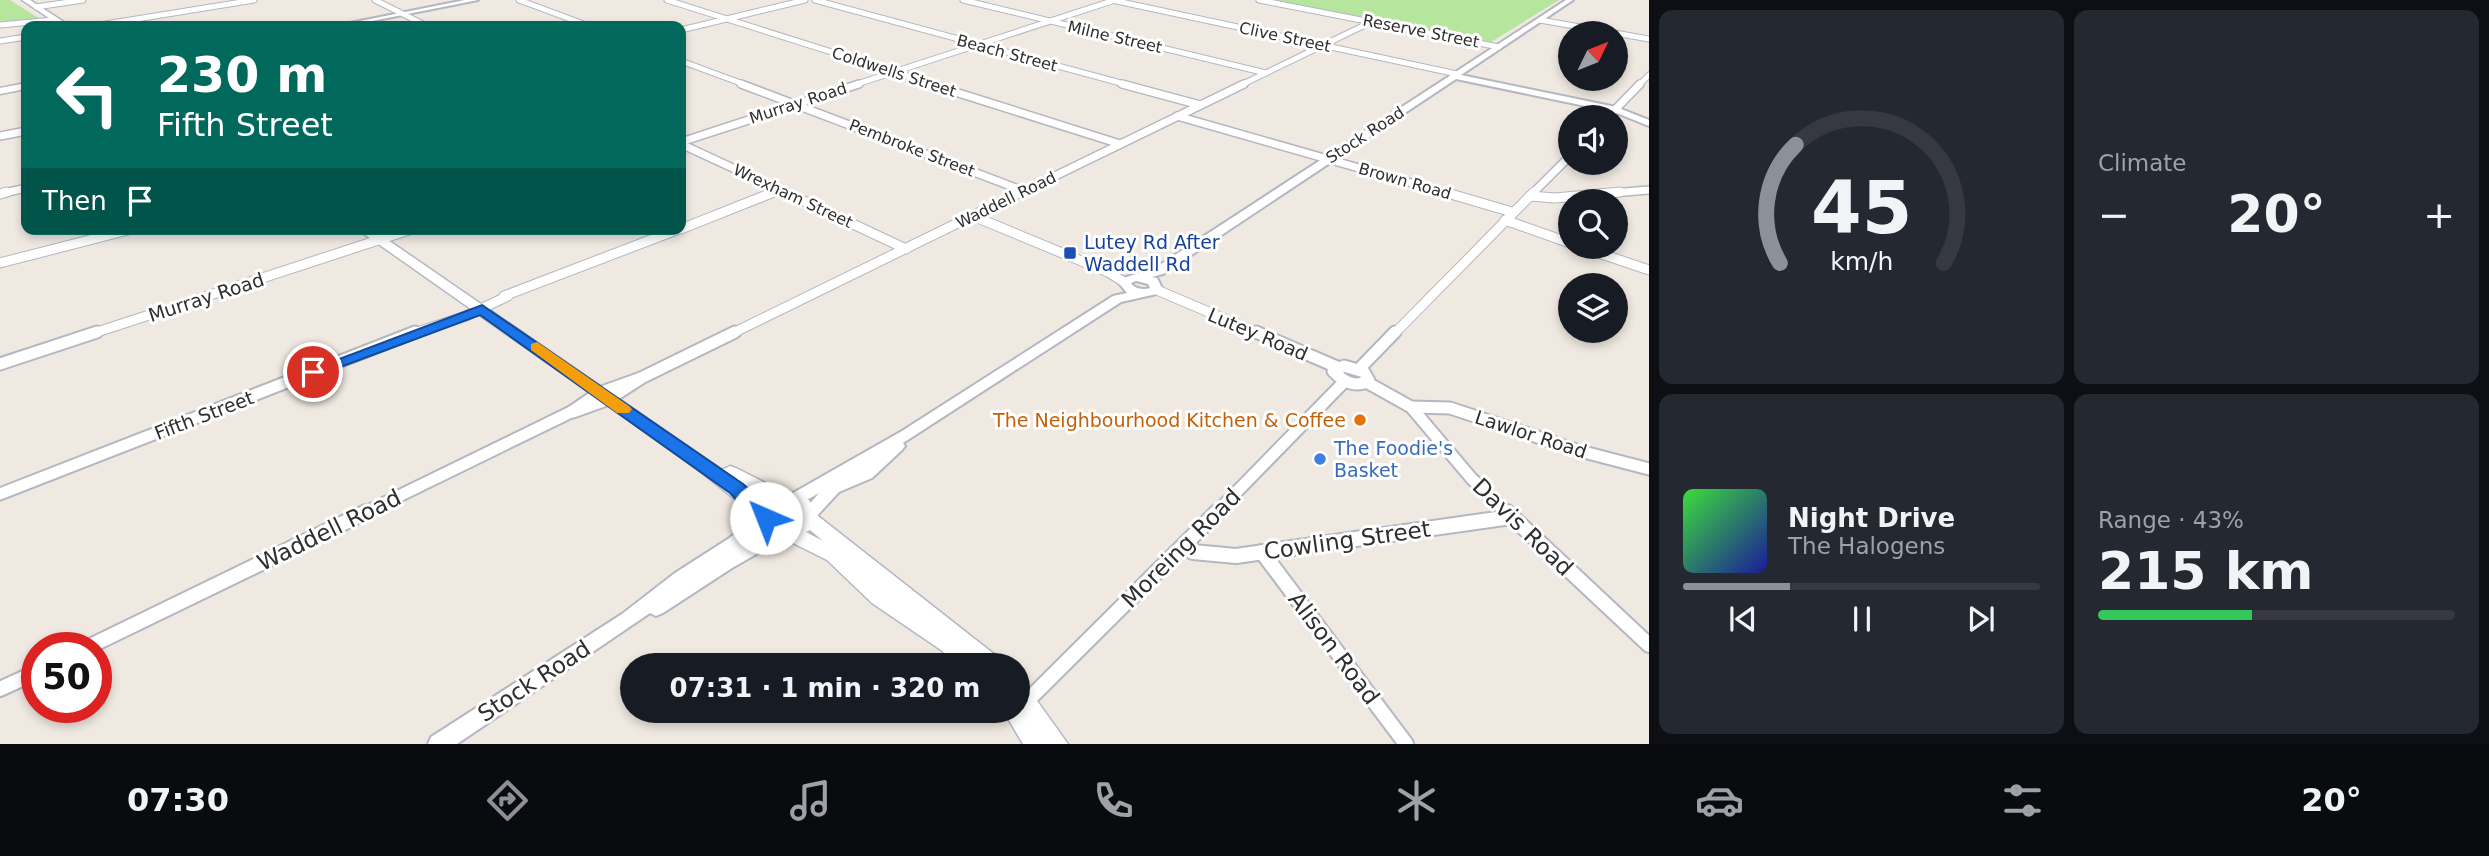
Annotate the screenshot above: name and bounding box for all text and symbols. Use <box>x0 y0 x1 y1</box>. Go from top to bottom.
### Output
street label: Reserve Street <box>1361 10 1481 52</box>
street label: Milne Street <box>1066 17 1164 57</box>
street label: Clive Street <box>1238 18 1332 56</box>
north arrow <box>1558 21 1628 91</box>
map controls <box>1558 21 1628 343</box>
street label: Beach Street <box>955 30 1059 76</box>
street label: Coldwells Street <box>830 43 958 101</box>
text: 230 m <box>157 47 327 104</box>
icon: left <box>42 49 133 140</box>
street label: Murray Road <box>747 78 849 128</box>
street label: Stock Road <box>1322 103 1408 167</box>
button: sound <box>1558 105 1628 175</box>
text: Fifth Street <box>157 106 333 144</box>
street label: Pembroke Street <box>847 115 977 181</box>
text: Climate <box>2098 150 2187 176</box>
street label: Brown Road <box>1357 159 1453 203</box>
street label: Wrexham Street <box>730 160 856 232</box>
text: 45 <box>1811 165 1912 250</box>
street label: Waddell Road <box>953 168 1059 232</box>
icon: arrive <box>121 182 159 220</box>
text: 20° <box>2227 184 2326 244</box>
text: Then <box>42 186 107 216</box>
button: search <box>1558 189 1628 259</box>
text: − <box>2098 193 2130 237</box>
text: + <box>2423 193 2455 237</box>
place label: Lutey Rd After Waddell Rd <box>1084 231 1220 275</box>
marker: Lutey Rd After Waddell Rd <box>1062 245 1078 261</box>
text: km/h <box>1830 247 1893 276</box>
street label: Murray Road <box>145 268 267 326</box>
button: layers <box>1558 273 1628 343</box>
street label: Lutey Road <box>1205 303 1311 365</box>
pin <box>283 342 343 402</box>
icon: arrive <box>294 353 332 391</box>
street label: Fifth Street <box>151 386 257 444</box>
street label: Lawlor Road <box>1472 406 1590 462</box>
place label: The Neighbourhood Kitchen & Coffee <box>992 409 1346 431</box>
marker: The Neighbourhood Kitchen & Coffee <box>1352 412 1368 428</box>
place label: The Foodie's Basket <box>1333 437 1453 481</box>
marker: The Foodie's Basket <box>1312 451 1328 467</box>
street label: Davis Road <box>1468 473 1578 581</box>
position arrow <box>729 481 803 555</box>
street label: Moreing Road <box>1116 483 1246 613</box>
street label: Waddell Road <box>253 484 405 576</box>
text: Night Drive <box>1788 503 1955 533</box>
text: Range · 43% <box>2098 507 2244 533</box>
street label: Cowling Street <box>1262 515 1432 565</box>
text: The Halogens <box>1788 533 1945 559</box>
text: 215 km <box>2098 541 2313 601</box>
street label: Alison Road <box>1283 587 1385 709</box>
icon: previous <box>1724 600 1762 638</box>
icon: pause <box>1843 600 1881 638</box>
icon: next <box>1962 600 2000 638</box>
speed limit sign: 50 <box>21 632 112 723</box>
street label: Stock Road <box>473 635 595 727</box>
text: 07:31 · 1 min · 320 m <box>670 673 980 703</box>
icon: directions <box>483 776 532 825</box>
icon: music <box>786 776 835 825</box>
icon: phone <box>1089 776 1138 825</box>
icon: climate <box>1392 776 1441 825</box>
icon: car <box>1695 776 1744 825</box>
icon: filters <box>1998 776 2047 825</box>
text: 07:30 <box>127 781 229 819</box>
text: 20° <box>2301 781 2362 819</box>

